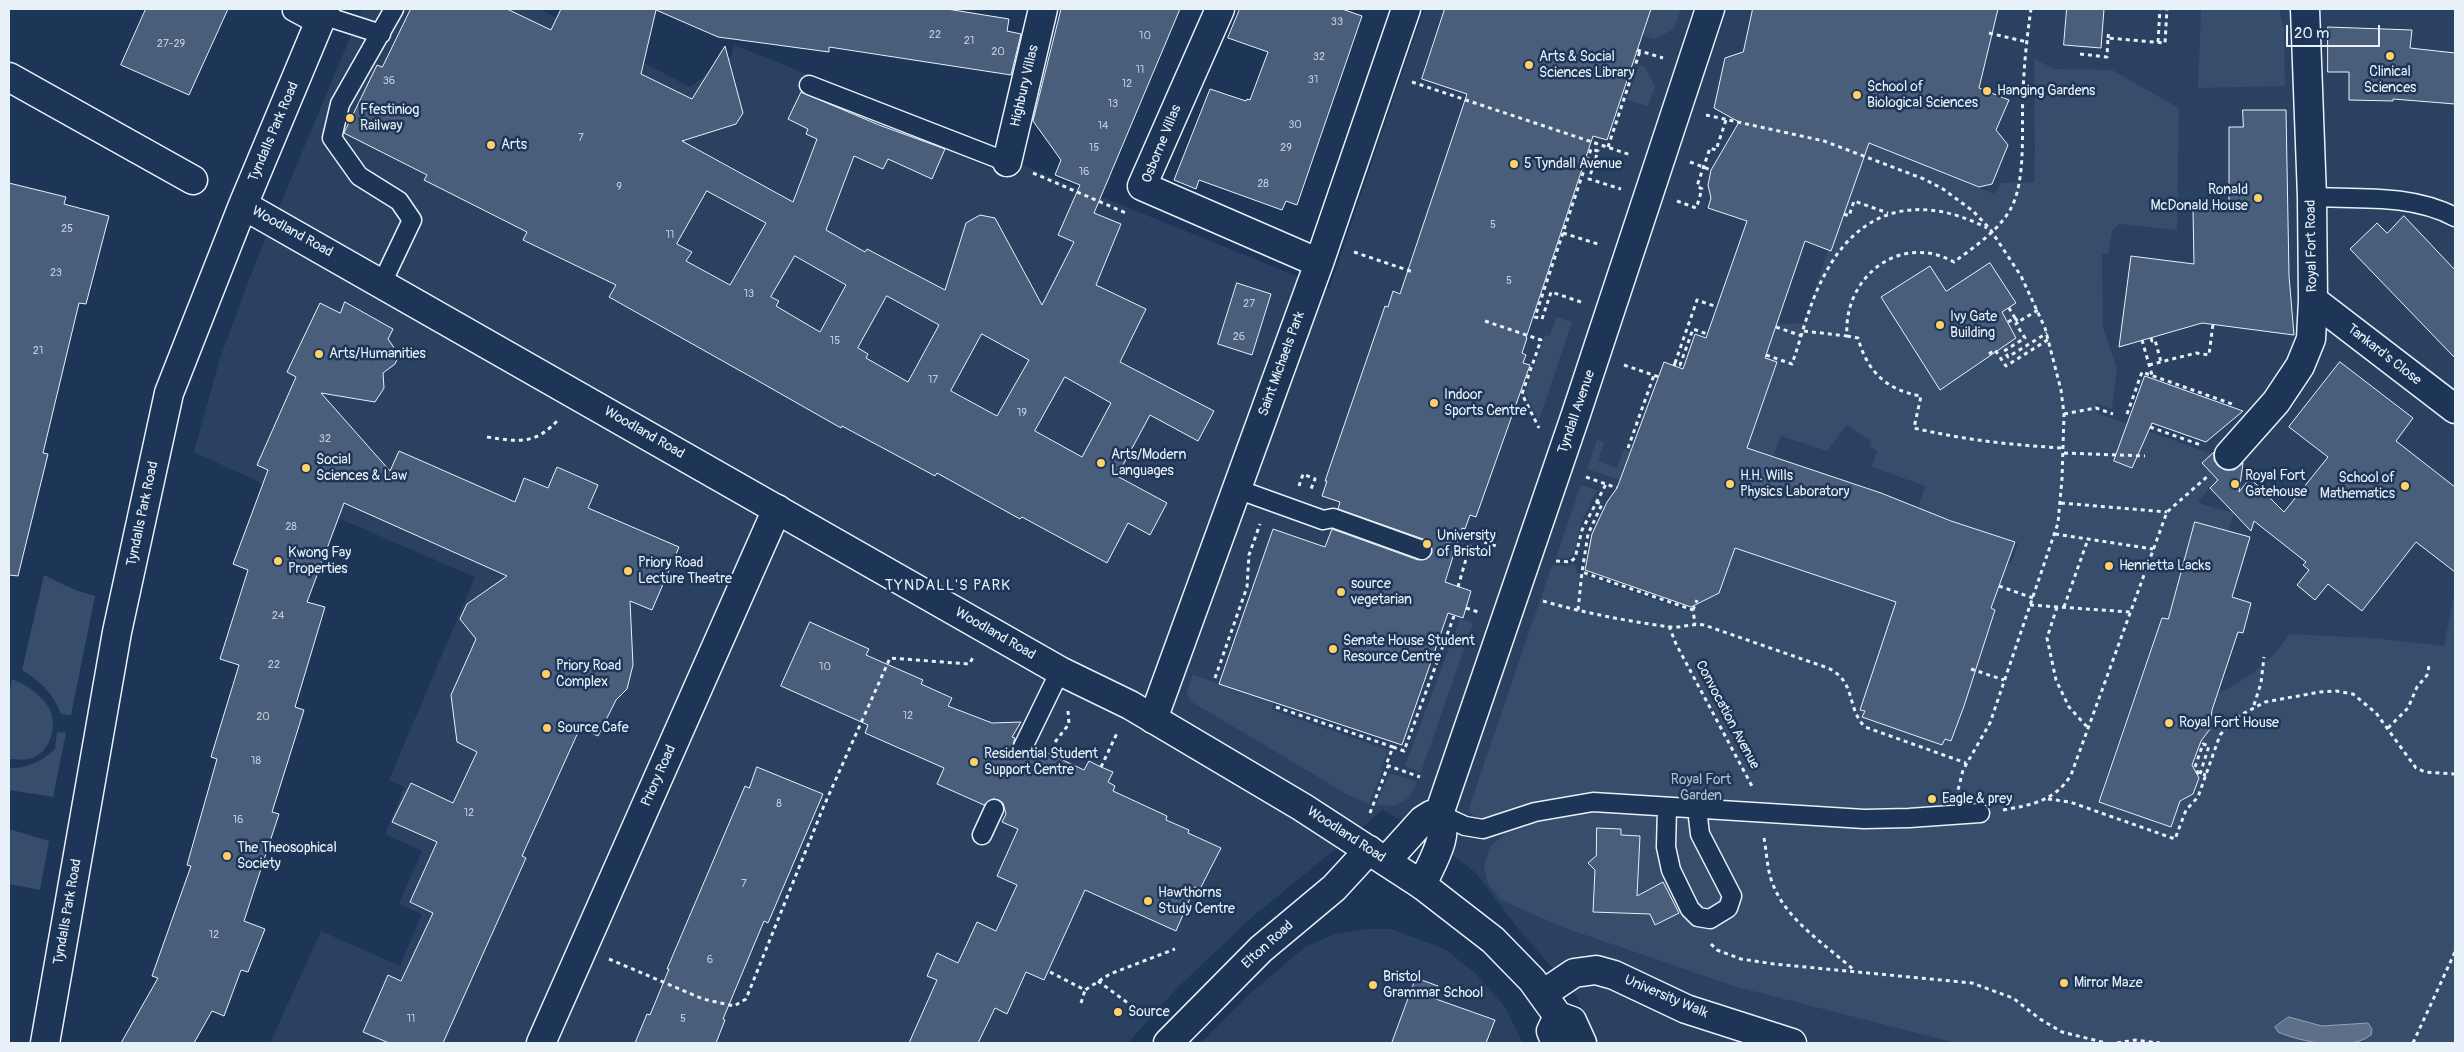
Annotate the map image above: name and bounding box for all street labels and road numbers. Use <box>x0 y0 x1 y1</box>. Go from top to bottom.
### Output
street label: Highbury Villas <box>1007 44 1043 128</box>
street label: Tyndalls Park Road <box>245 79 303 185</box>
street label: Osborne Villas <box>1139 103 1185 185</box>
street label: Royal Fort Road <box>2303 200 2321 292</box>
street label: Woodland Road <box>249 203 335 261</box>
street label: Saint Michaels Park <box>1255 309 1309 419</box>
street label: Tankard's Close <box>2344 321 2424 389</box>
street label: Tyndall Avenue <box>1555 368 1599 456</box>
street label: Woodland Road <box>601 403 687 463</box>
street label: Tyndalls Park Road <box>124 460 162 568</box>
street label: Woodland Road <box>952 604 1038 664</box>
street label: Convocation Avenue <box>1691 658 1763 772</box>
street label: Priory Road <box>638 743 680 809</box>
street label: Woodland Road <box>1304 803 1388 867</box>
street label: Tyndalls Park Road <box>50 858 86 966</box>
street label: Elton Road <box>1239 917 1297 973</box>
street label: University Walk <box>1622 972 1710 1022</box>

